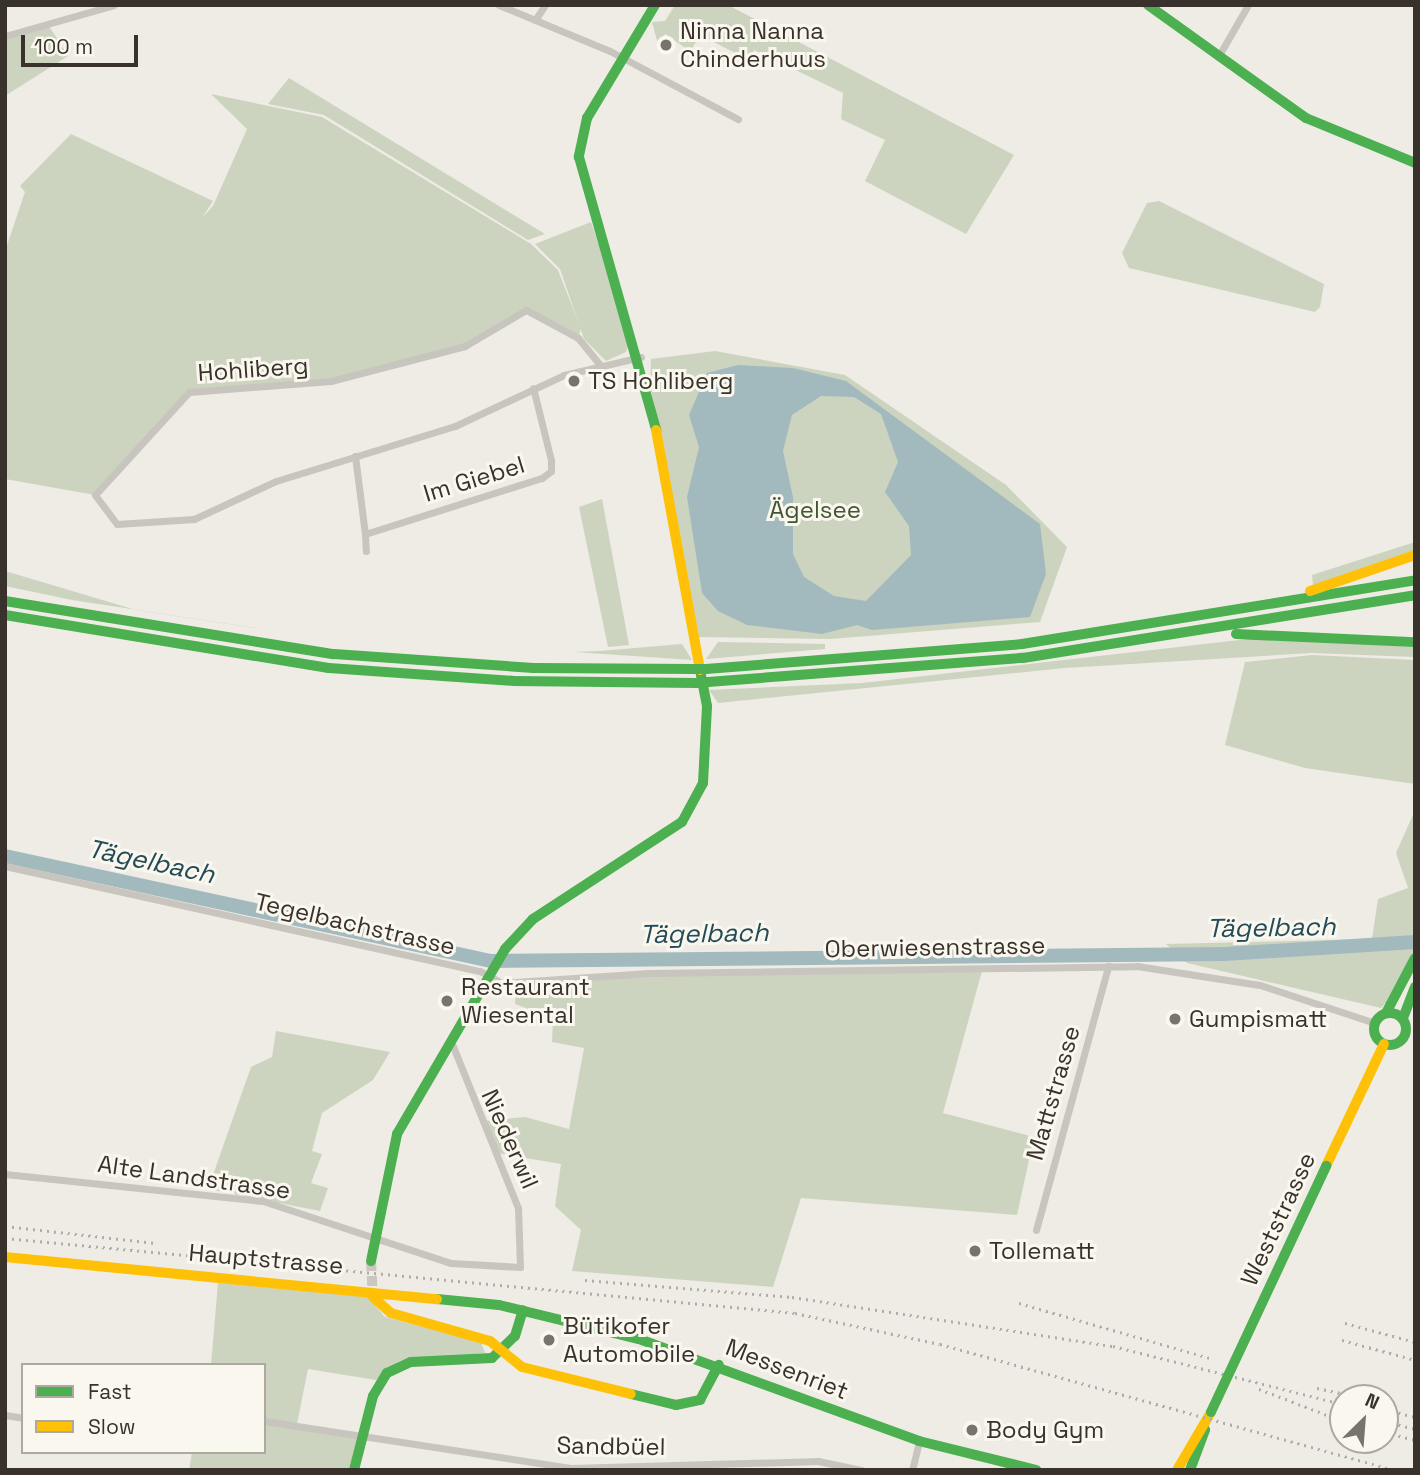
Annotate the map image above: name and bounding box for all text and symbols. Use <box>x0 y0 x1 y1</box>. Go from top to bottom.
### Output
place label: Ninna Nanna Chinderhuus <box>680 17 826 73</box>
scale bar <box>24 21 142 65</box>
text: 100 m <box>34 33 93 60</box>
marker: Ninna Nanna Chinderhuus <box>658 37 674 53</box>
street label: Hohliberg <box>197 351 309 387</box>
place label: TS Hohliberg <box>588 367 733 395</box>
marker: TS Hohliberg <box>566 373 582 389</box>
street label: Im Giebel <box>420 450 528 508</box>
park label: Ägelsee <box>769 496 861 524</box>
water label: Tägelbach <box>85 833 217 891</box>
street label: Tegelbachstrasse <box>252 887 458 961</box>
water label: Tägelbach <box>1206 911 1336 945</box>
water label: Tägelbach <box>639 917 769 951</box>
street label: Oberwiesenstrasse <box>824 931 1046 963</box>
place label: Restaurant Wiesental <box>461 973 590 1029</box>
marker: Restaurant Wiesental <box>439 993 455 1009</box>
place label: Gumpismatt <box>1189 1005 1327 1033</box>
marker: Gumpismatt <box>1167 1011 1183 1027</box>
street label: Mattstrasse <box>1020 1022 1086 1164</box>
street label: Niederwil <box>475 1085 545 1193</box>
street label: Weststrasse <box>1235 1148 1321 1290</box>
street label: Alte Landstrasse <box>96 1149 292 1205</box>
place label: Tollematt <box>989 1237 1095 1265</box>
street label: Hauptstrasse <box>187 1238 345 1280</box>
marker: Tollematt <box>967 1243 983 1259</box>
place label: Bütikofer Automobile <box>563 1312 695 1368</box>
marker: Bütikofer Automobile <box>541 1332 557 1348</box>
street label: Messenriet <box>722 1332 852 1406</box>
legend <box>21 1363 266 1454</box>
text: Fast <box>88 1378 132 1405</box>
north arrow <box>1329 1384 1399 1454</box>
text: N <box>1361 1387 1383 1415</box>
text: Slow <box>88 1413 136 1440</box>
place label: Body Gym <box>986 1416 1104 1444</box>
marker: Body Gym <box>964 1422 980 1438</box>
street label: Sandbüel <box>556 1431 666 1461</box>

